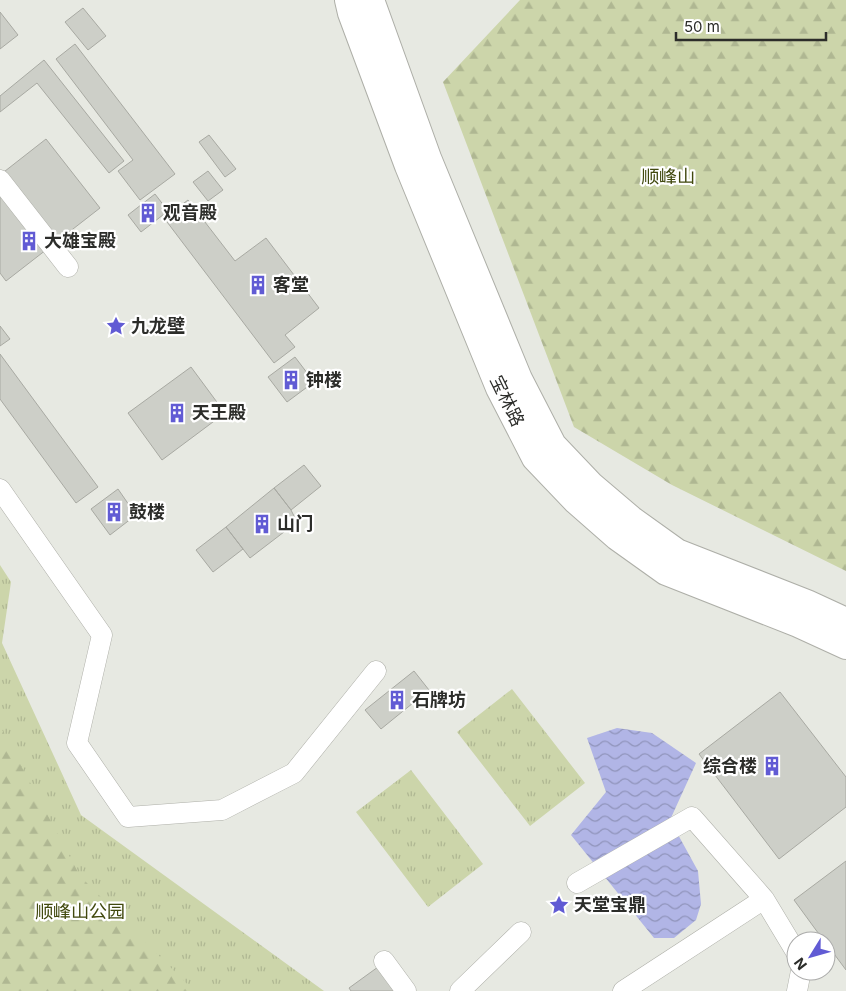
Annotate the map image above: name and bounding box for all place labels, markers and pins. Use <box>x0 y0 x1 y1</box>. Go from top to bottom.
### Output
building icon: 观音殿 <box>137 202 159 224</box>
place label: 观音殿 <box>163 202 217 223</box>
building icon: 大雄宝殿 <box>18 230 40 252</box>
place label: 大雄宝殿 <box>44 230 116 251</box>
building icon: 客堂 <box>247 274 269 296</box>
place label: 客堂 <box>273 274 309 295</box>
place icon: 九龙壁 <box>105 315 127 337</box>
place label: 九龙壁 <box>131 315 185 336</box>
building icon: 钟楼 <box>280 369 302 391</box>
place label: 钟楼 <box>306 369 342 390</box>
building icon: 天王殿 <box>166 402 188 424</box>
place label: 天王殿 <box>192 402 246 423</box>
building icon: 鼓楼 <box>103 501 125 523</box>
place label: 鼓楼 <box>129 501 165 522</box>
building icon: 山门 <box>251 513 273 535</box>
place label: 山门 <box>277 513 313 534</box>
building icon: 石牌坊 <box>386 689 408 711</box>
place label: 石牌坊 <box>412 689 466 710</box>
place label: 综合楼 <box>703 755 757 776</box>
building icon: 综合楼 <box>761 755 783 777</box>
place icon: 天堂宝鼎 <box>548 894 570 916</box>
place label: 天堂宝鼎 <box>574 894 646 915</box>

